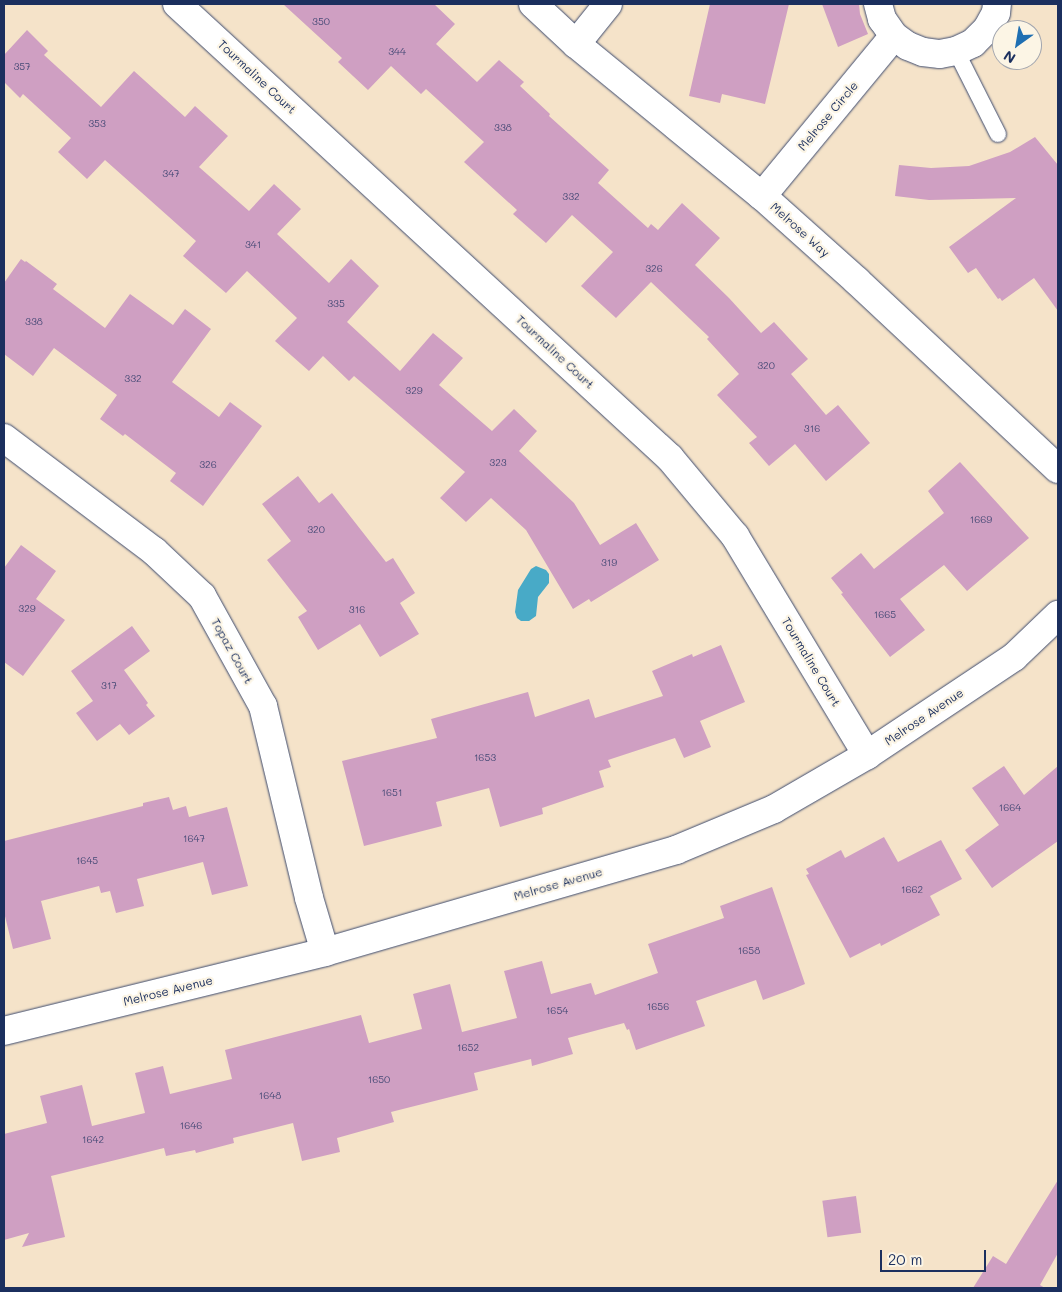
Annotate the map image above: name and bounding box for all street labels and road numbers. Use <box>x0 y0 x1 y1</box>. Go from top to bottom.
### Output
street label: Tourmaline Court <box>215 37 299 117</box>
street label: Melrose Circle <box>795 78 861 154</box>
street label: Melrose Way <box>767 200 833 260</box>
street label: Tourmaline Court <box>513 312 597 392</box>
street label: Tourmaline Court <box>779 615 843 709</box>
street label: Topaz Court <box>208 616 256 686</box>
street label: Melrose Avenue <box>882 685 966 749</box>
street label: Melrose Avenue <box>512 864 604 904</box>
street label: Melrose Avenue <box>122 973 214 1009</box>

